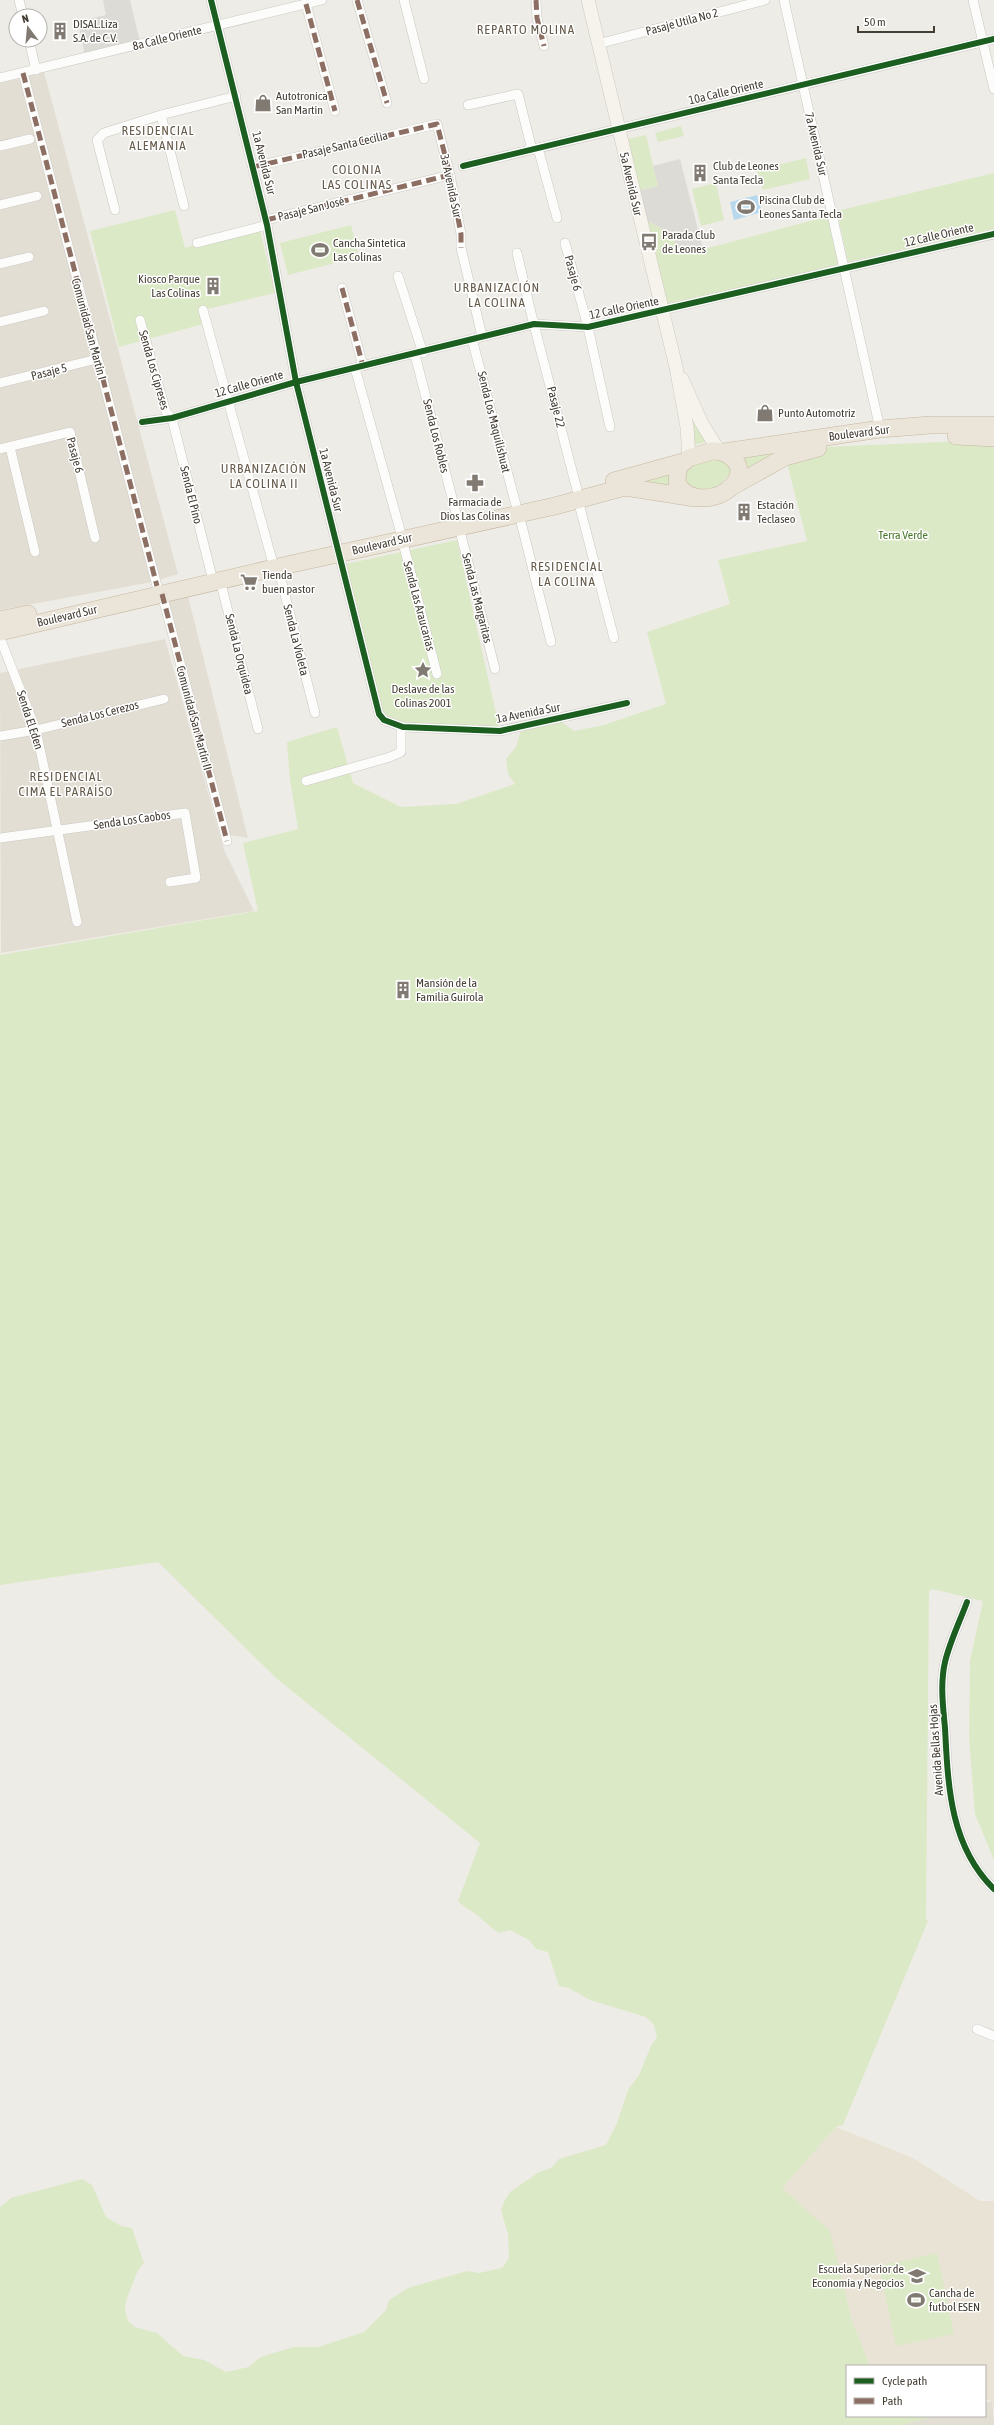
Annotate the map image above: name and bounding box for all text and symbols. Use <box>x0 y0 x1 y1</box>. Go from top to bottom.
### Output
street label: Pasaje Utila No 2 <box>644 6 720 38</box>
north arrow <box>8 8 48 48</box>
scale bar <box>858 8 934 34</box>
text: N <box>20 12 30 25</box>
text: 50 m <box>864 15 886 29</box>
place label: DISAL.Liza S.A. de C.V. <box>73 17 118 45</box>
building icon: DISAL.Liza S.A. de C.V. <box>50 21 70 41</box>
district label: REPARTO MOLINA <box>477 22 575 37</box>
street label: 8a Calle Oriente <box>131 23 203 53</box>
street label: 10a Calle Oriente <box>687 77 765 107</box>
place label: Autotronica San Martin <box>276 89 328 117</box>
shop icon: Autotronica San Martin <box>253 93 273 113</box>
street label: 7a Avenida Sur <box>802 111 830 178</box>
district label: RESIDENCIAL ALEMANIA <box>122 123 194 153</box>
street label: Pasaje Santa Cecilia <box>301 128 389 162</box>
street label: 1a Avenida Sur <box>249 130 279 197</box>
street label: 5a Avenida Sur <box>617 151 645 218</box>
street label: 3a Avenida Sur <box>437 153 465 220</box>
place label: Club de Leones Santa Tecla <box>713 159 779 187</box>
district label: COLONIA LAS COLINAS <box>322 162 392 192</box>
building icon: Club de Leones Santa Tecla <box>690 163 710 183</box>
place label: Piscina Club de Leones Santa Tecla <box>759 193 842 221</box>
street label: Pasaje San José <box>276 194 346 224</box>
sports icon: Piscina Club de Leones Santa Tecla <box>736 197 756 217</box>
street label: 12 Calle Oriente <box>903 220 975 250</box>
place label: Parada Club de Leones <box>662 228 715 256</box>
bus stop icon: Parada Club de Leones <box>639 232 659 252</box>
place label: Cancha Sintetica Las Colinas <box>333 236 406 264</box>
sports icon: Cancha Sintetica Las Colinas <box>310 240 330 260</box>
street label: Pasaje 6 <box>562 254 585 293</box>
place label: Kiosco Parque Las Colinas <box>138 272 200 300</box>
building icon: Kiosco Parque Las Colinas <box>203 276 223 296</box>
street label: Comunidad San Martín I <box>69 277 109 381</box>
district label: URBANIZACIÓN LA COLINA <box>454 280 540 310</box>
street label: 12 Calle Oriente <box>588 294 660 322</box>
street label: Senda Los Cipreses <box>136 329 172 411</box>
street label: Pasaje 5 <box>30 361 68 383</box>
street label: 12 Calle Oriente <box>213 368 285 400</box>
street label: Senda Los Maquilishuat <box>475 370 514 475</box>
street label: Pasaje 22 <box>544 385 568 429</box>
street label: Senda Los Robles <box>420 398 452 474</box>
shop icon: Punto Automotriz <box>755 403 775 423</box>
place label: Punto Automotriz <box>778 406 856 420</box>
street label: Boulevard Sur <box>828 422 891 444</box>
street label: Pasaje 6 <box>64 436 87 475</box>
street label: 1a Avenida Sur <box>316 447 346 514</box>
district label: URBANIZACIÓN LA COLINA II <box>221 461 307 491</box>
street label: Senda El Pino <box>177 465 205 526</box>
pharmacy icon: Farmacia de Dios Las Colinas <box>465 473 485 493</box>
place label: Farmacia de Dios Las Colinas <box>440 495 510 523</box>
place label: Estación Teclaseo <box>757 498 796 526</box>
building icon: Estación Teclaseo <box>734 502 754 522</box>
park label: Terra Verde <box>878 528 928 542</box>
street label: Boulevard Sur <box>351 530 414 558</box>
street label: Senda Las Margaritas <box>459 552 495 644</box>
district label: RESIDENCIAL LA COLINA <box>531 559 603 589</box>
street label: Senda Las Araucarias <box>400 560 438 652</box>
place label: Tienda buen pastor <box>262 568 315 596</box>
supermarket icon: Tienda buen pastor <box>239 572 259 592</box>
street label: Boulevard Sur <box>36 602 99 630</box>
street label: Senda La Violeta <box>280 603 312 677</box>
street label: Senda La Orquidea <box>222 612 256 696</box>
place icon: Deslave de las Colinas 2001 <box>413 660 433 680</box>
street label: Comunidad San Martín II <box>173 664 215 772</box>
place label: Deslave de las Colinas 2001 <box>392 682 454 710</box>
street label: Senda El Eden <box>14 689 46 751</box>
street label: Senda Los Cerezos <box>60 698 140 730</box>
street label: 1a Avenida Sur <box>495 700 562 726</box>
district label: RESIDENCIAL CIMA EL PARAÍSO <box>19 769 113 799</box>
street label: Senda Los Caobos <box>93 808 171 832</box>
place label: Mansión de la Familia Guirola <box>416 976 484 1004</box>
building icon: Mansión de la Familia Guirola <box>393 980 413 1000</box>
street label: Avenida Bellas Hojas <box>926 1704 946 1796</box>
place label: Escuela Superior de Economía y Negocios <box>812 2262 904 2290</box>
school or university icon: Escuela Superior de Economía y Negocios <box>907 2266 927 2286</box>
place label: Cancha de futbol ESEN <box>929 2286 980 2314</box>
sports icon: Cancha de futbol ESEN <box>906 2290 926 2310</box>
legend <box>846 2365 986 2417</box>
text: Cycle path <box>882 2374 927 2388</box>
text: Path <box>882 2394 903 2408</box>

